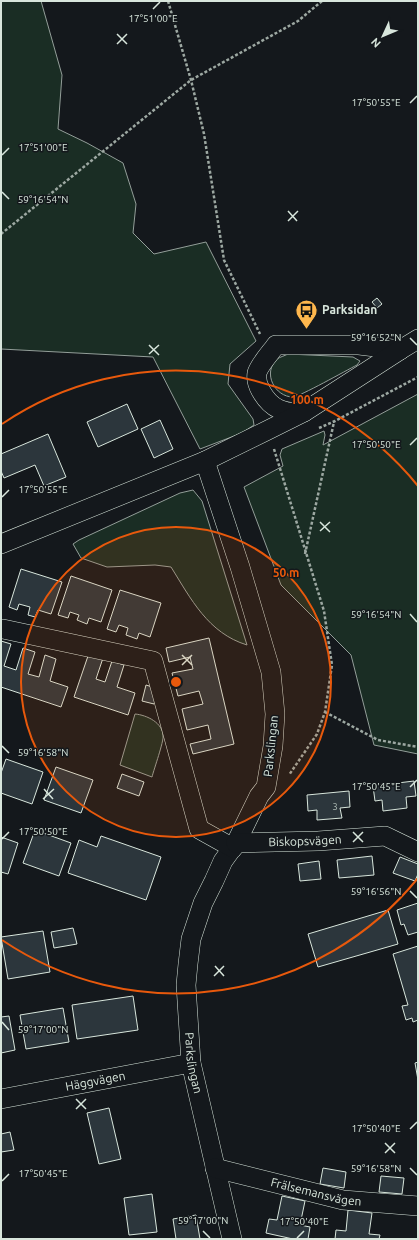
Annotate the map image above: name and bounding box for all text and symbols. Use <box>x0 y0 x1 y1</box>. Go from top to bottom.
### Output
text: 17°51'00"E <box>128 13 178 24</box>
north arrow <box>363 16 403 56</box>
text: N <box>369 36 383 50</box>
text: 17°50'55"E <box>351 97 401 108</box>
text: 17°51'00"E <box>18 142 68 153</box>
text: 59°16'54"N <box>18 194 68 205</box>
bus stop icon: Parksidan <box>294 297 320 330</box>
place label: Parksidan <box>322 303 377 316</box>
text: 59°16'52"N <box>351 332 401 343</box>
text: 100 m <box>290 393 324 406</box>
text: 17°50'50"E <box>351 439 401 450</box>
text: 17°50'55"E <box>18 484 68 495</box>
text: 50 m <box>273 566 299 579</box>
text: 59°16'54"N <box>351 609 401 620</box>
centre of rings <box>169 675 183 689</box>
street label: Parkslingan <box>261 714 280 777</box>
text: 59°16'58"N <box>18 747 68 758</box>
text: 17°50'45"E <box>351 781 401 792</box>
house number: 3 <box>332 801 338 812</box>
text: 17°50'50"E <box>18 826 68 837</box>
street label: Biskopsvägen <box>268 832 342 848</box>
text: 59°16'56"N <box>351 886 401 897</box>
text: 59°17'00"N <box>18 1024 68 1035</box>
street label: Parkslingan <box>183 1032 205 1095</box>
street label: Häggvägen <box>64 1069 126 1093</box>
text: 17°50'40"E <box>351 1123 401 1134</box>
text: 59°16'58"N <box>351 1163 401 1174</box>
text: 17°50'45"E <box>18 1168 68 1179</box>
street label: Frälsemansvägen <box>269 1175 362 1207</box>
text: 59°17'00"N <box>178 1215 228 1226</box>
text: 17°50'40"E <box>279 1216 329 1227</box>

